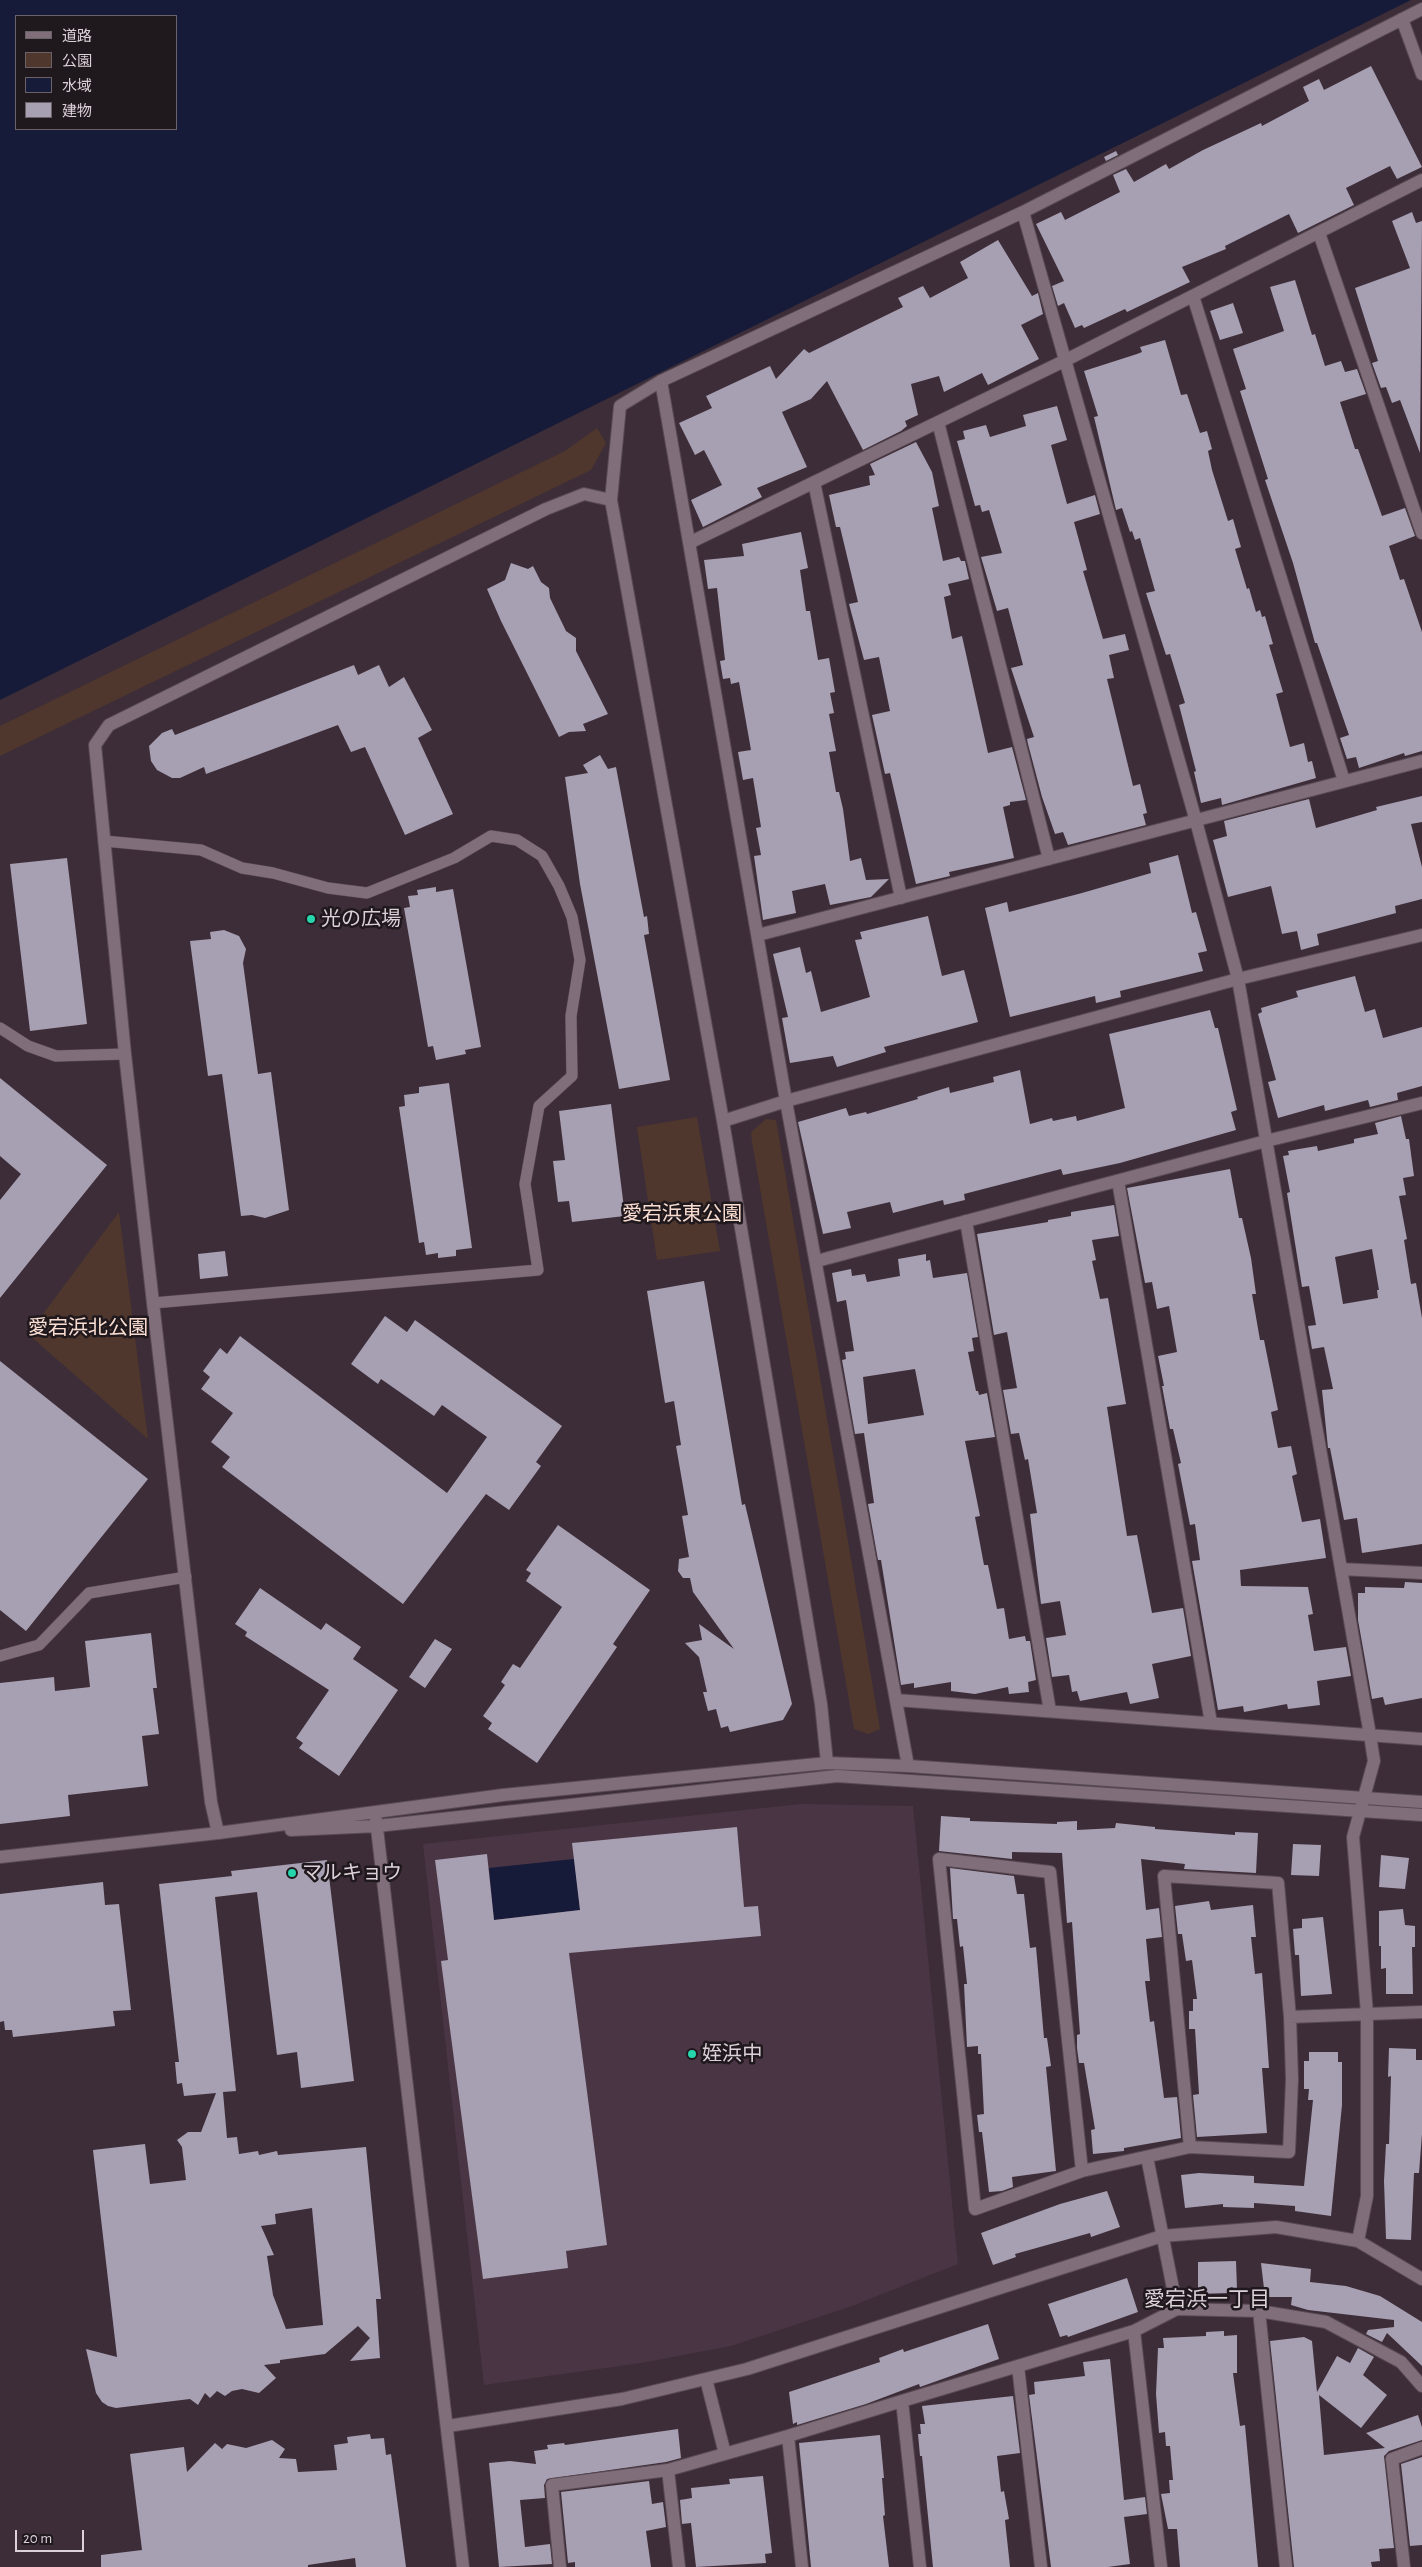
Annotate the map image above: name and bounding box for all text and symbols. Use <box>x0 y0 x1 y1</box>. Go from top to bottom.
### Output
legend <box>15 15 178 130</box>
text: 道路 <box>62 29 92 44</box>
text: 公園 <box>62 54 92 69</box>
text: 水域 <box>62 79 92 94</box>
text: 建物 <box>62 104 92 119</box>
place label: 光の広場 <box>321 907 401 931</box>
marker: 光の広場 <box>305 913 317 925</box>
park label: 愛宕浜東公園 <box>622 1202 742 1226</box>
park label: 愛宕浜北公園 <box>28 1316 148 1340</box>
place label: マルキョウ <box>302 1861 402 1885</box>
marker: マルキョウ <box>286 1867 298 1879</box>
place label: 姪浜中 <box>702 2042 762 2066</box>
marker: 姪浜中 <box>686 2048 698 2060</box>
district label: 愛宕浜一丁目 <box>1144 2287 1270 2313</box>
scale bar <box>18 2520 86 2552</box>
text: 20 m <box>23 2531 52 2546</box>

